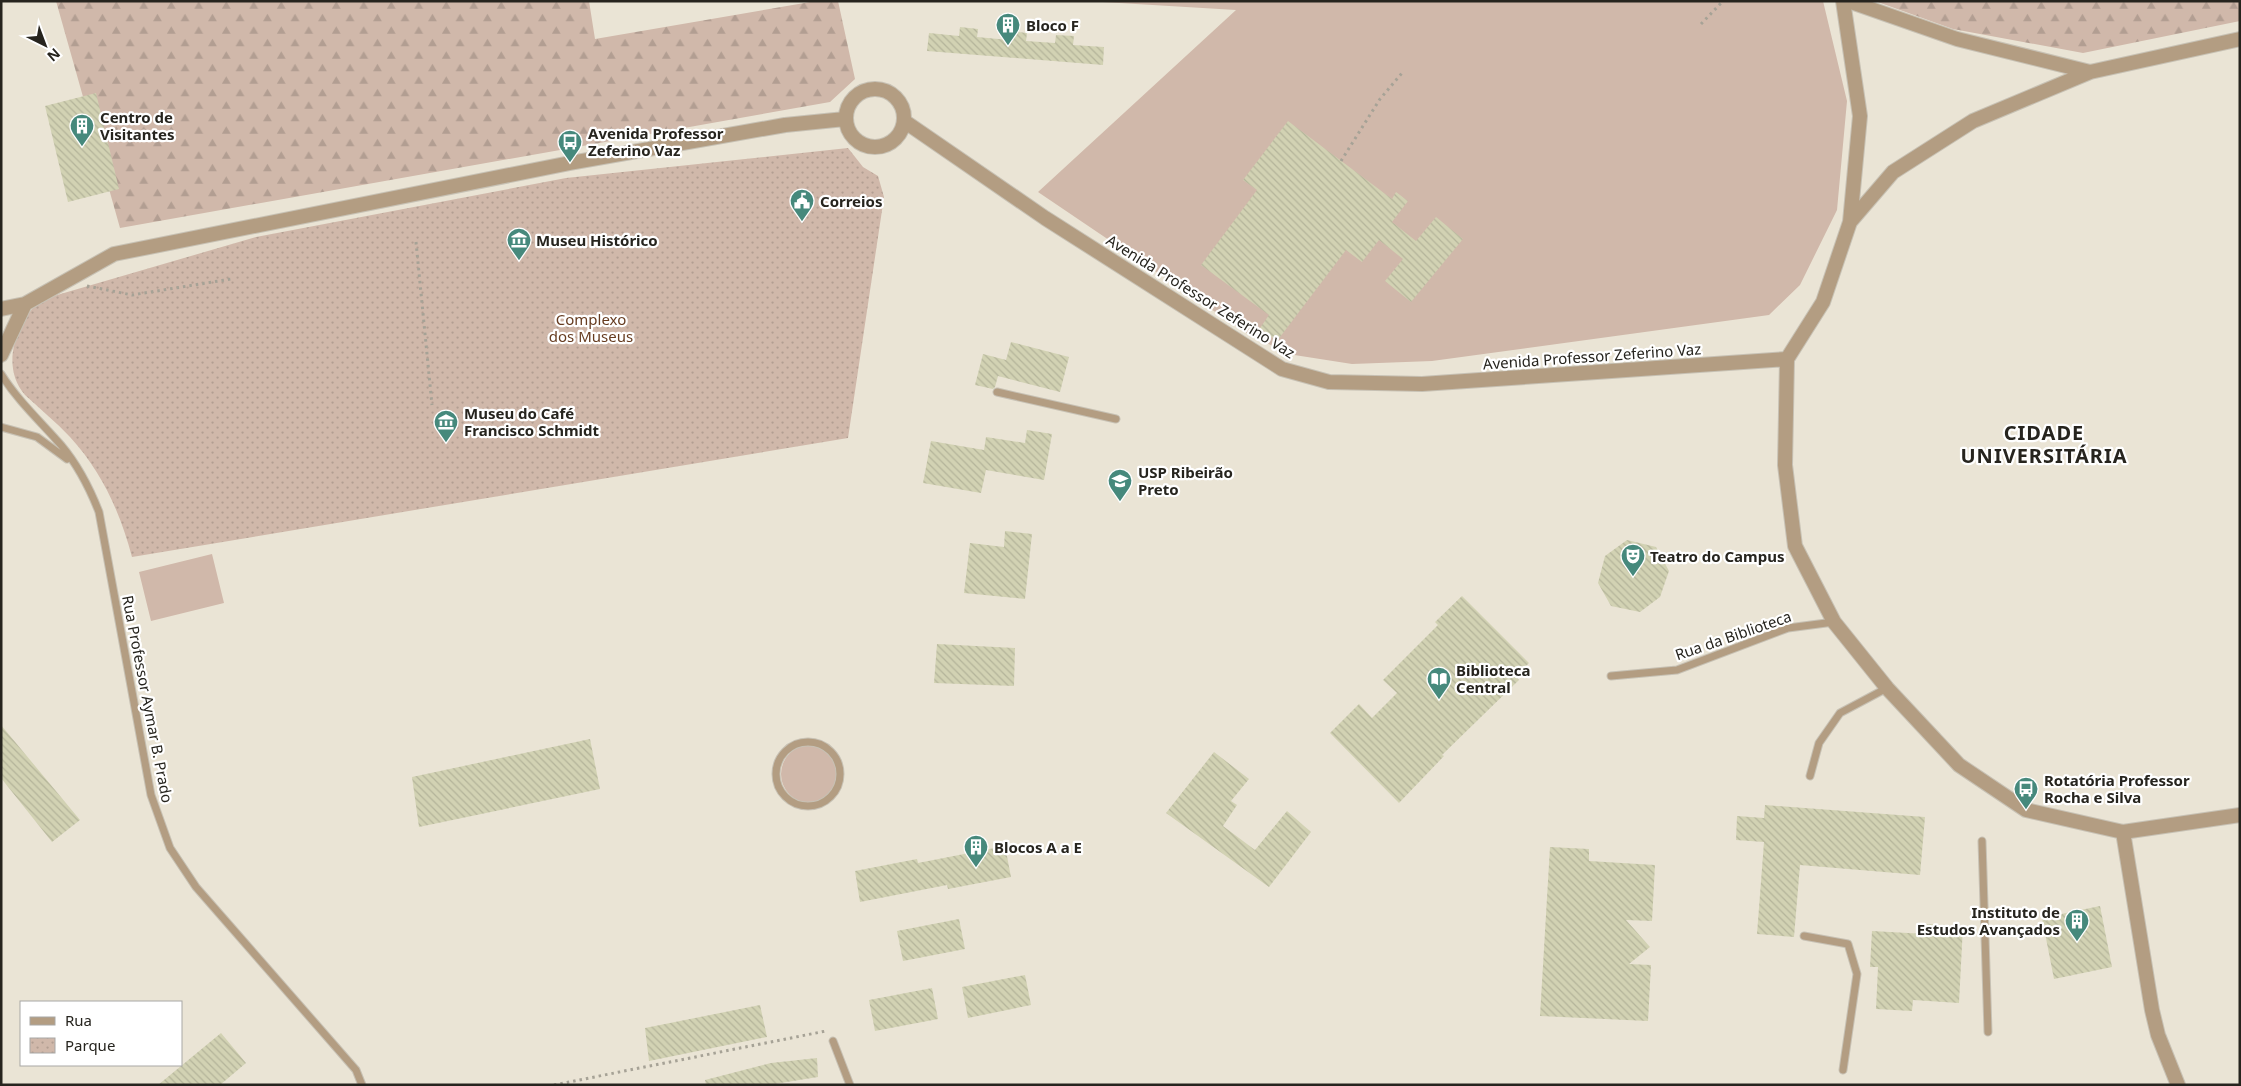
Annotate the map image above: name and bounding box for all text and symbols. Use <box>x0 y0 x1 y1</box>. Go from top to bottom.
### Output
building icon: Bloco F <box>995 12 1021 46</box>
place label: Bloco F <box>1026 15 1079 35</box>
north arrow <box>20 20 70 70</box>
text: N <box>43 44 65 66</box>
place label: Centro de Visitantes <box>100 107 175 144</box>
building icon: Centro de Visitantes <box>69 113 95 147</box>
place label: Avenida Professor Zeferino Vaz <box>588 123 724 160</box>
bus stop icon: Avenida Professor Zeferino Vaz <box>557 129 583 163</box>
public building icon: Correios <box>789 188 815 222</box>
place label: Correios <box>820 191 882 211</box>
museum icon: Museu Histórico <box>506 227 532 261</box>
place label: Museu Histórico <box>536 230 658 250</box>
street label: Avenida Professor Zeferino Vaz <box>1103 230 1299 362</box>
park label: Complexo dos Museus <box>549 309 633 346</box>
street label: Avenida Professor Zeferino Vaz <box>1482 338 1702 374</box>
place label: Museu do Café Francisco Schmidt <box>464 403 599 440</box>
museum icon: Museu do Café Francisco Schmidt <box>433 409 459 443</box>
district label: CIDADE UNIVERSITÁRIA <box>1961 419 2128 469</box>
place label: USP Ribeirão Preto <box>1138 462 1233 499</box>
school or university icon: USP Ribeirão Preto <box>1107 468 1133 502</box>
theatre icon: Teatro do Campus <box>1620 543 1646 577</box>
place label: Teatro do Campus <box>1650 546 1785 566</box>
street label: Rua Professor Aymar B. Prado <box>118 593 178 805</box>
street label: Rua da Biblioteca <box>1672 606 1794 664</box>
place label: Biblioteca Central <box>1456 660 1530 697</box>
library icon: Biblioteca Central <box>1426 666 1452 700</box>
place label: Rotatória Professor Rocha e Silva <box>2044 770 2190 807</box>
bus stop icon: Rotatória Professor Rocha e Silva <box>2013 776 2039 810</box>
building icon: Blocos A a E <box>963 834 989 868</box>
place label: Blocos A a E <box>994 837 1082 857</box>
place label: Instituto de Estudos Avançados <box>1917 902 2060 939</box>
building icon: Instituto de Estudos Avançados <box>2064 908 2090 942</box>
legend <box>20 1001 182 1066</box>
text: Rua <box>65 1010 92 1030</box>
text: Parque <box>65 1035 115 1055</box>

